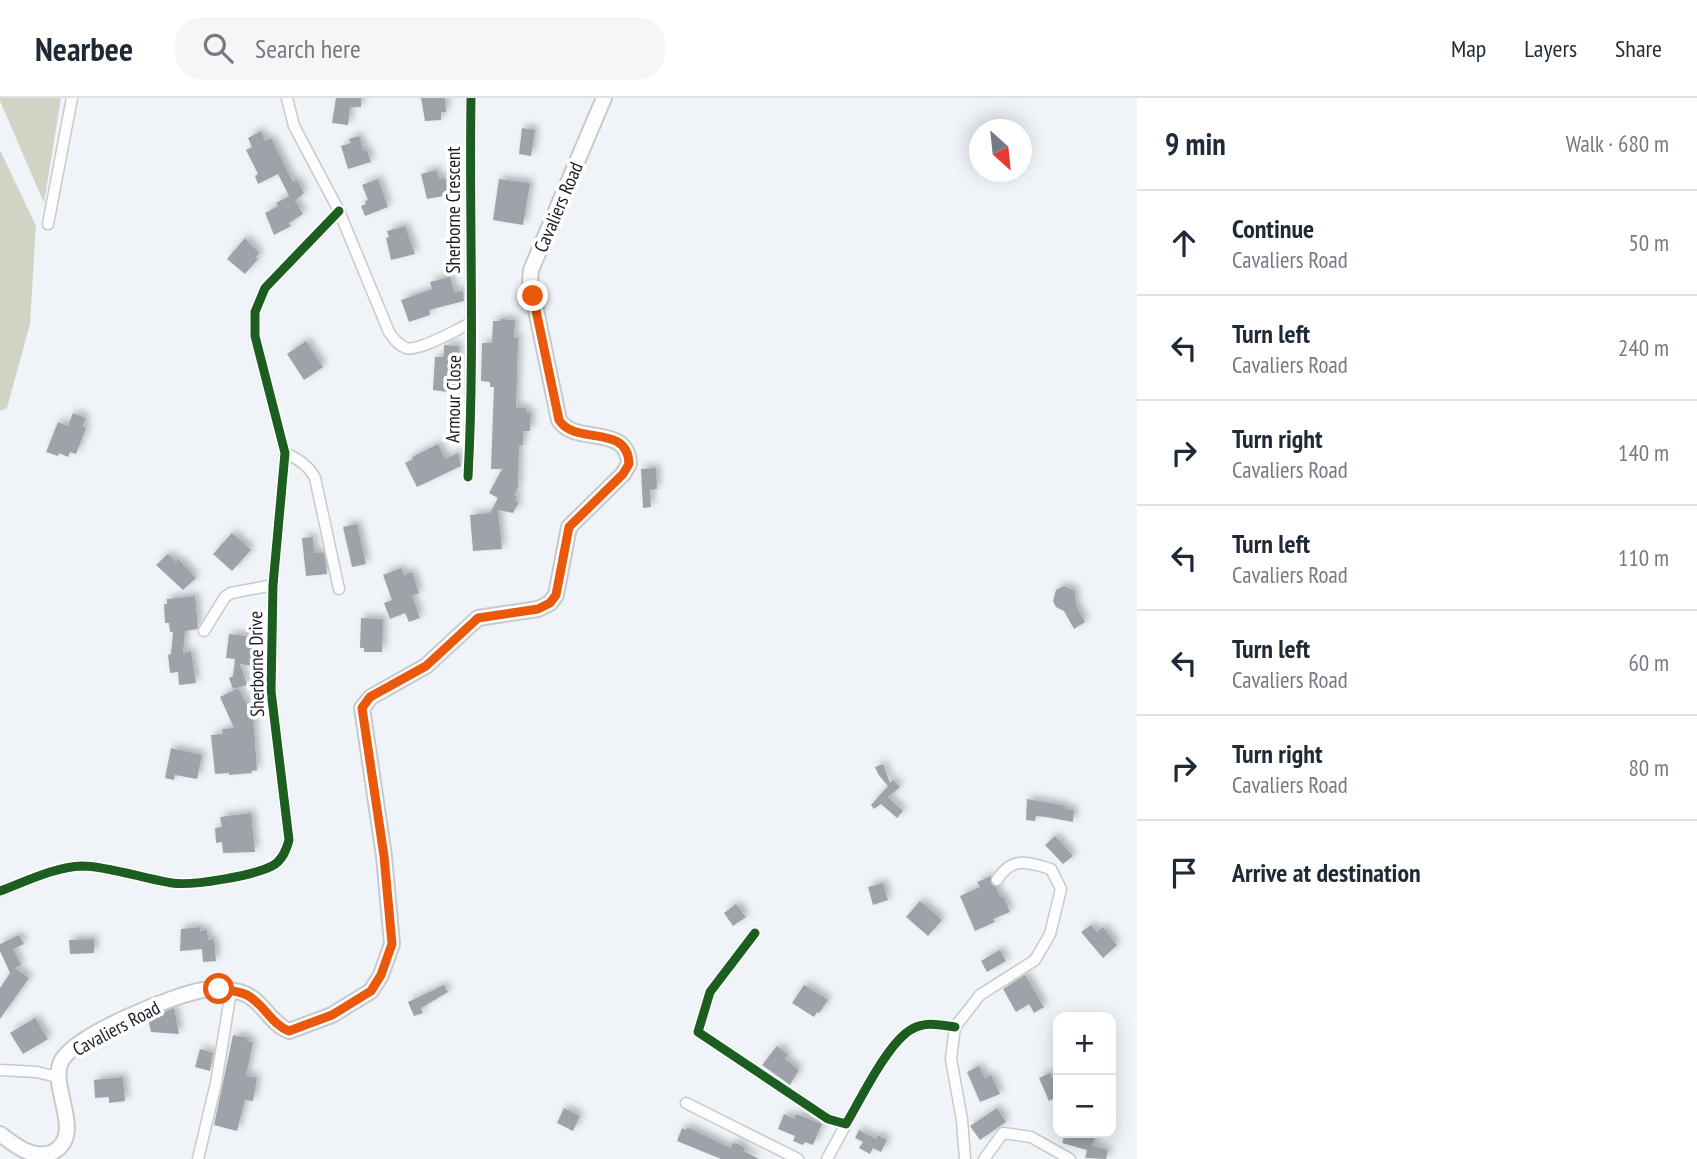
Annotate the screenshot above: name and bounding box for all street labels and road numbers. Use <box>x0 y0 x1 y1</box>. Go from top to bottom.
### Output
street label: Sherborne Crescent <box>441 146 465 274</box>
street label: Cavaliers Road <box>528 158 588 256</box>
street label: Armour Close <box>440 355 466 443</box>
street label: Sherborne Drive <box>243 611 269 717</box>
street label: Cavaliers Road <box>68 995 164 1061</box>

